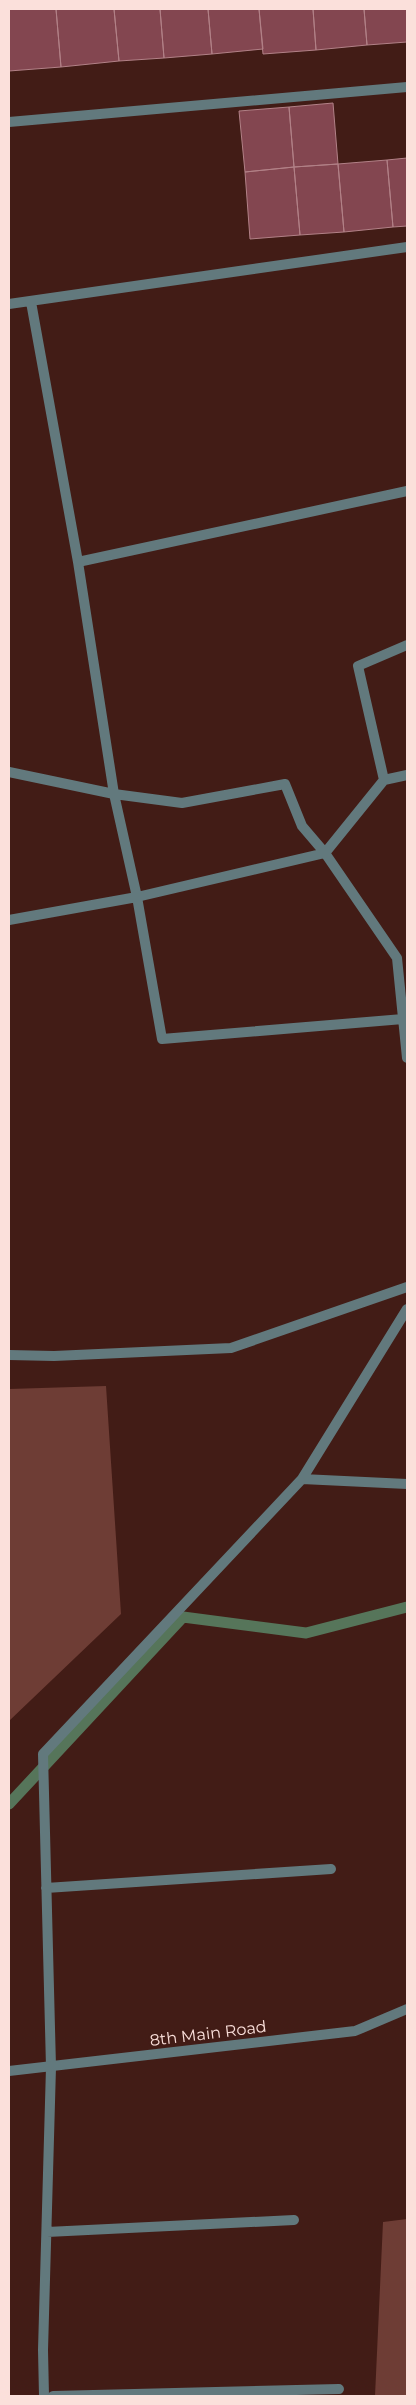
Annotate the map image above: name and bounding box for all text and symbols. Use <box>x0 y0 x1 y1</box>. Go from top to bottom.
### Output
street label: 8th Main Road <box>149 2017 268 2050</box>

